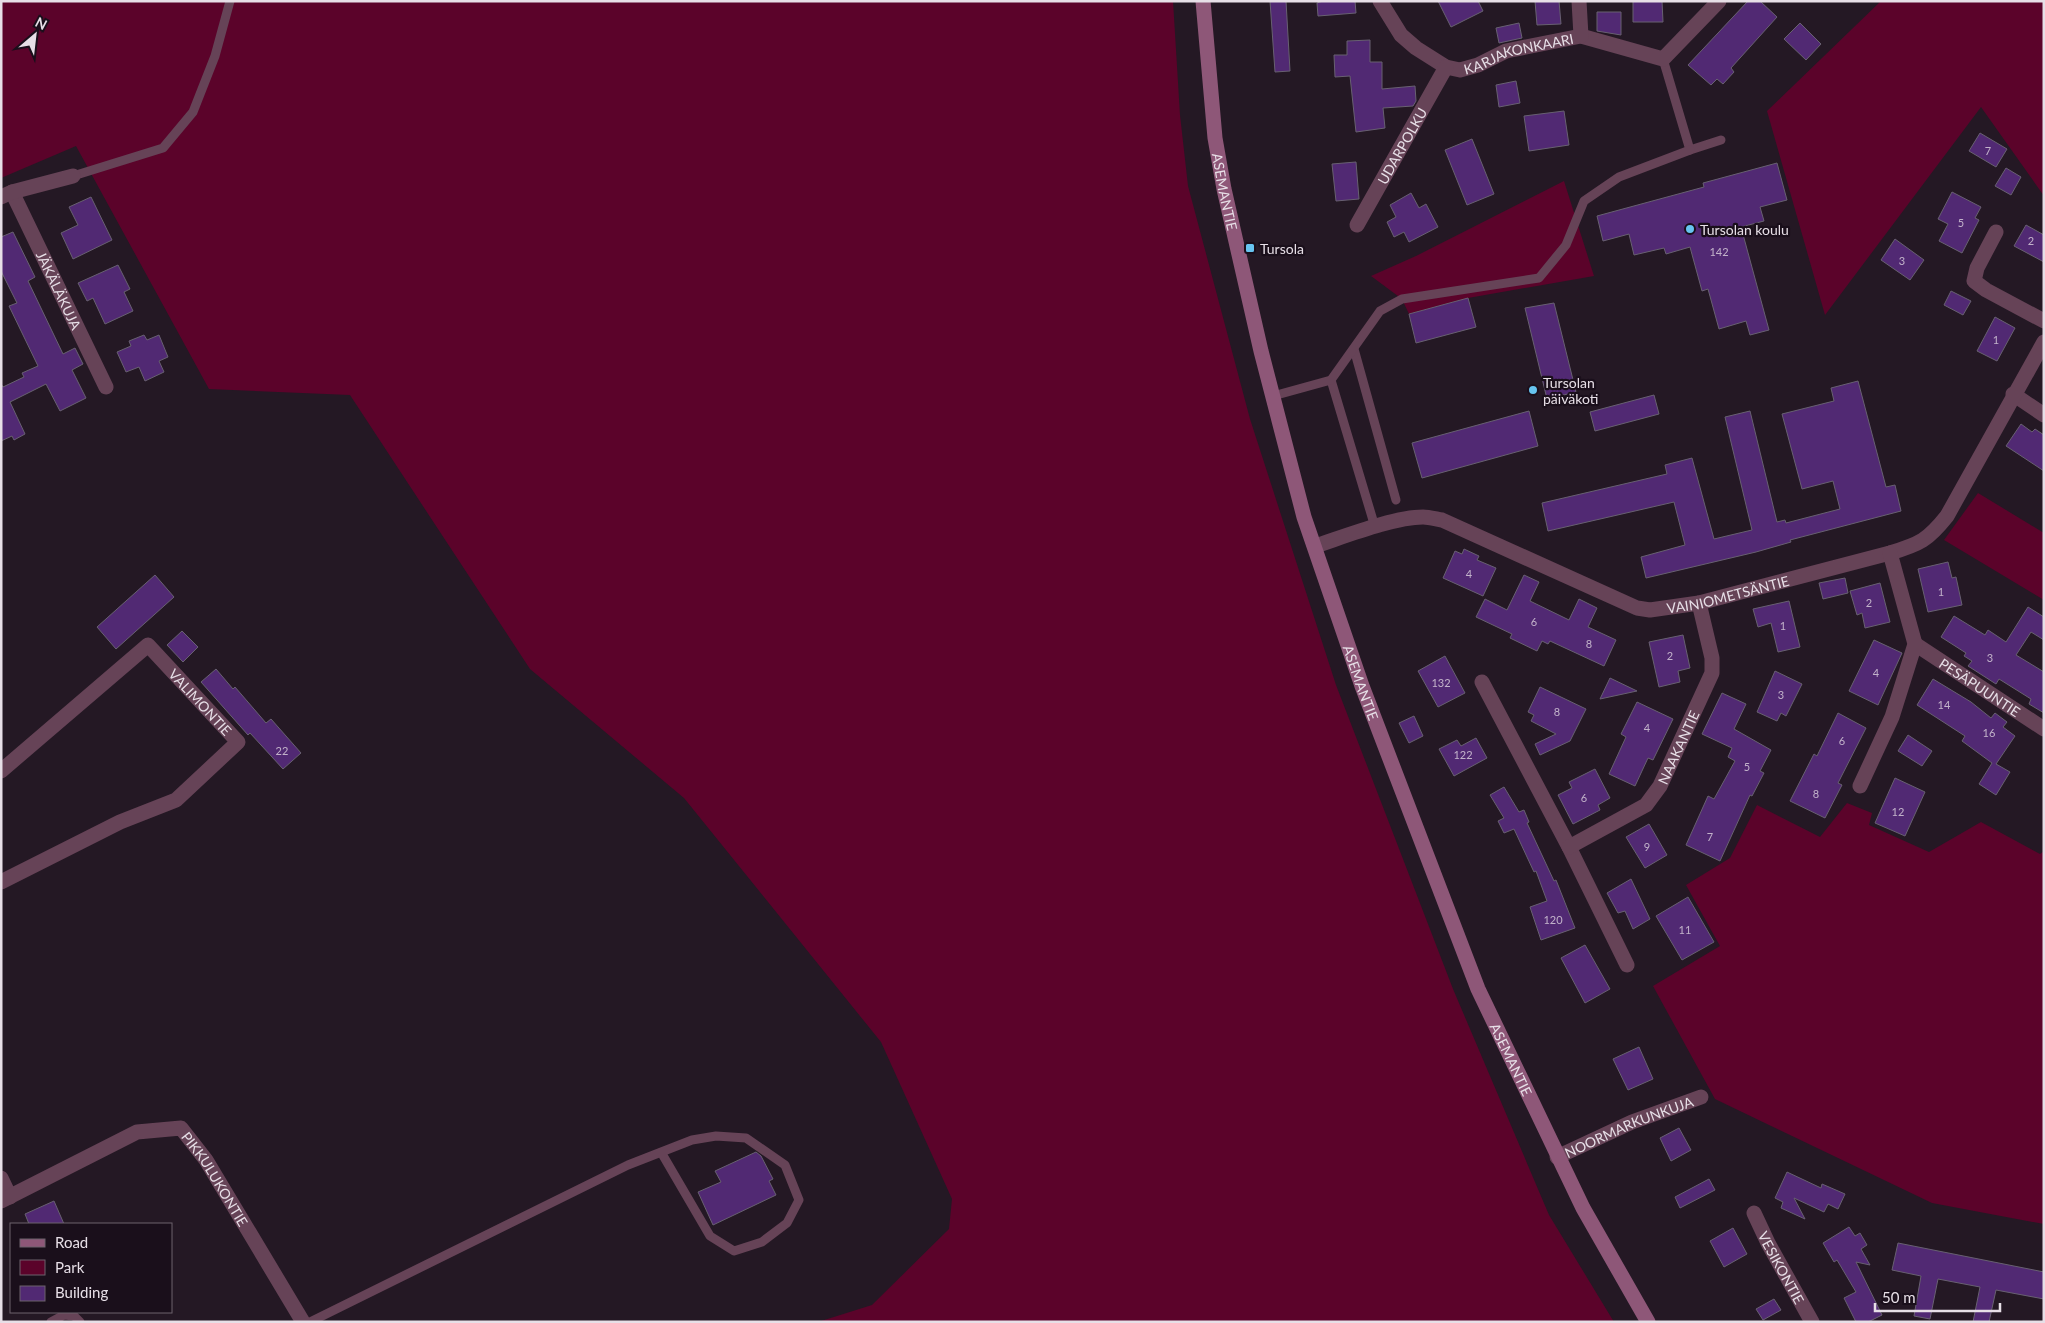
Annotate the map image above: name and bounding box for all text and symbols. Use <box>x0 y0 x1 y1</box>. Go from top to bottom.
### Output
north arrow <box>10 10 60 60</box>
text: N <box>33 13 50 33</box>
street label: KARJAKONKAARI <box>1462 29 1575 77</box>
street label: UDARPOLKU <box>1373 104 1430 187</box>
house number: 7 <box>1985 144 1991 157</box>
street label: ASEMANTIE <box>1209 151 1242 232</box>
house number: 5 <box>1958 216 1964 229</box>
place label: Tursolan koulu <box>1700 221 1789 238</box>
marker: Tursolan koulu <box>1684 223 1696 235</box>
house number: 2 <box>2028 234 2034 247</box>
place label: Tursola <box>1260 240 1304 257</box>
marker: Tursola <box>1244 242 1256 254</box>
house number: 142 <box>1709 245 1729 258</box>
street label: JÄKÄLÄKUJA <box>33 248 86 333</box>
house number: 3 <box>1899 254 1905 267</box>
house number: 1 <box>1993 333 1999 346</box>
place label: Tursolan päiväkoti <box>1543 374 1598 407</box>
marker: Tursolan päiväkoti <box>1527 384 1539 396</box>
house number: 4 <box>1466 567 1473 580</box>
street label: VAINIOMETSÄNTIE <box>1665 571 1791 616</box>
house number: 1 <box>1938 585 1944 598</box>
house number: 2 <box>1866 596 1872 609</box>
house number: 6 <box>1531 615 1537 628</box>
house number: 1 <box>1780 619 1786 632</box>
house number: 8 <box>1586 637 1592 650</box>
street label: ASEMANTIE <box>1340 643 1383 722</box>
house number: 2 <box>1667 649 1673 662</box>
house number: 3 <box>1987 651 1993 664</box>
street label: PESÄPUUNTIE <box>1936 654 2024 720</box>
street label: VALIMONTIE <box>166 665 236 739</box>
house number: 4 <box>1873 666 1880 679</box>
house number: 132 <box>1431 676 1451 689</box>
house number: 3 <box>1778 688 1784 701</box>
house number: 14 <box>1938 698 1951 711</box>
house number: 8 <box>1554 705 1560 718</box>
street label: NAAKANTIE <box>1654 708 1702 787</box>
house number: 4 <box>1644 721 1651 734</box>
house number: 16 <box>1983 726 1995 739</box>
house number: 6 <box>1839 734 1845 747</box>
house number: 22 <box>276 744 288 757</box>
house number: 122 <box>1453 748 1473 761</box>
house number: 5 <box>1744 760 1750 773</box>
house number: 8 <box>1813 787 1819 800</box>
house number: 6 <box>1581 791 1587 804</box>
house number: 12 <box>1892 805 1904 818</box>
house number: 7 <box>1707 830 1713 843</box>
house number: 9 <box>1644 840 1650 853</box>
house number: 120 <box>1543 913 1563 926</box>
house number: 11 <box>1679 923 1691 936</box>
street label: ASEMANTIE <box>1487 1020 1536 1098</box>
street label: NOORMARKUNKUJA <box>1562 1092 1696 1161</box>
street label: PIKKULUKONTIE <box>178 1128 252 1229</box>
legend <box>10 1223 172 1313</box>
street label: VESIKONTIE <box>1755 1228 1808 1306</box>
text: Road <box>55 1233 88 1251</box>
text: Park <box>55 1258 85 1276</box>
scale bar <box>1875 1280 2000 1312</box>
text: Building <box>55 1283 108 1301</box>
text: 50 m <box>1882 1288 1916 1306</box>

